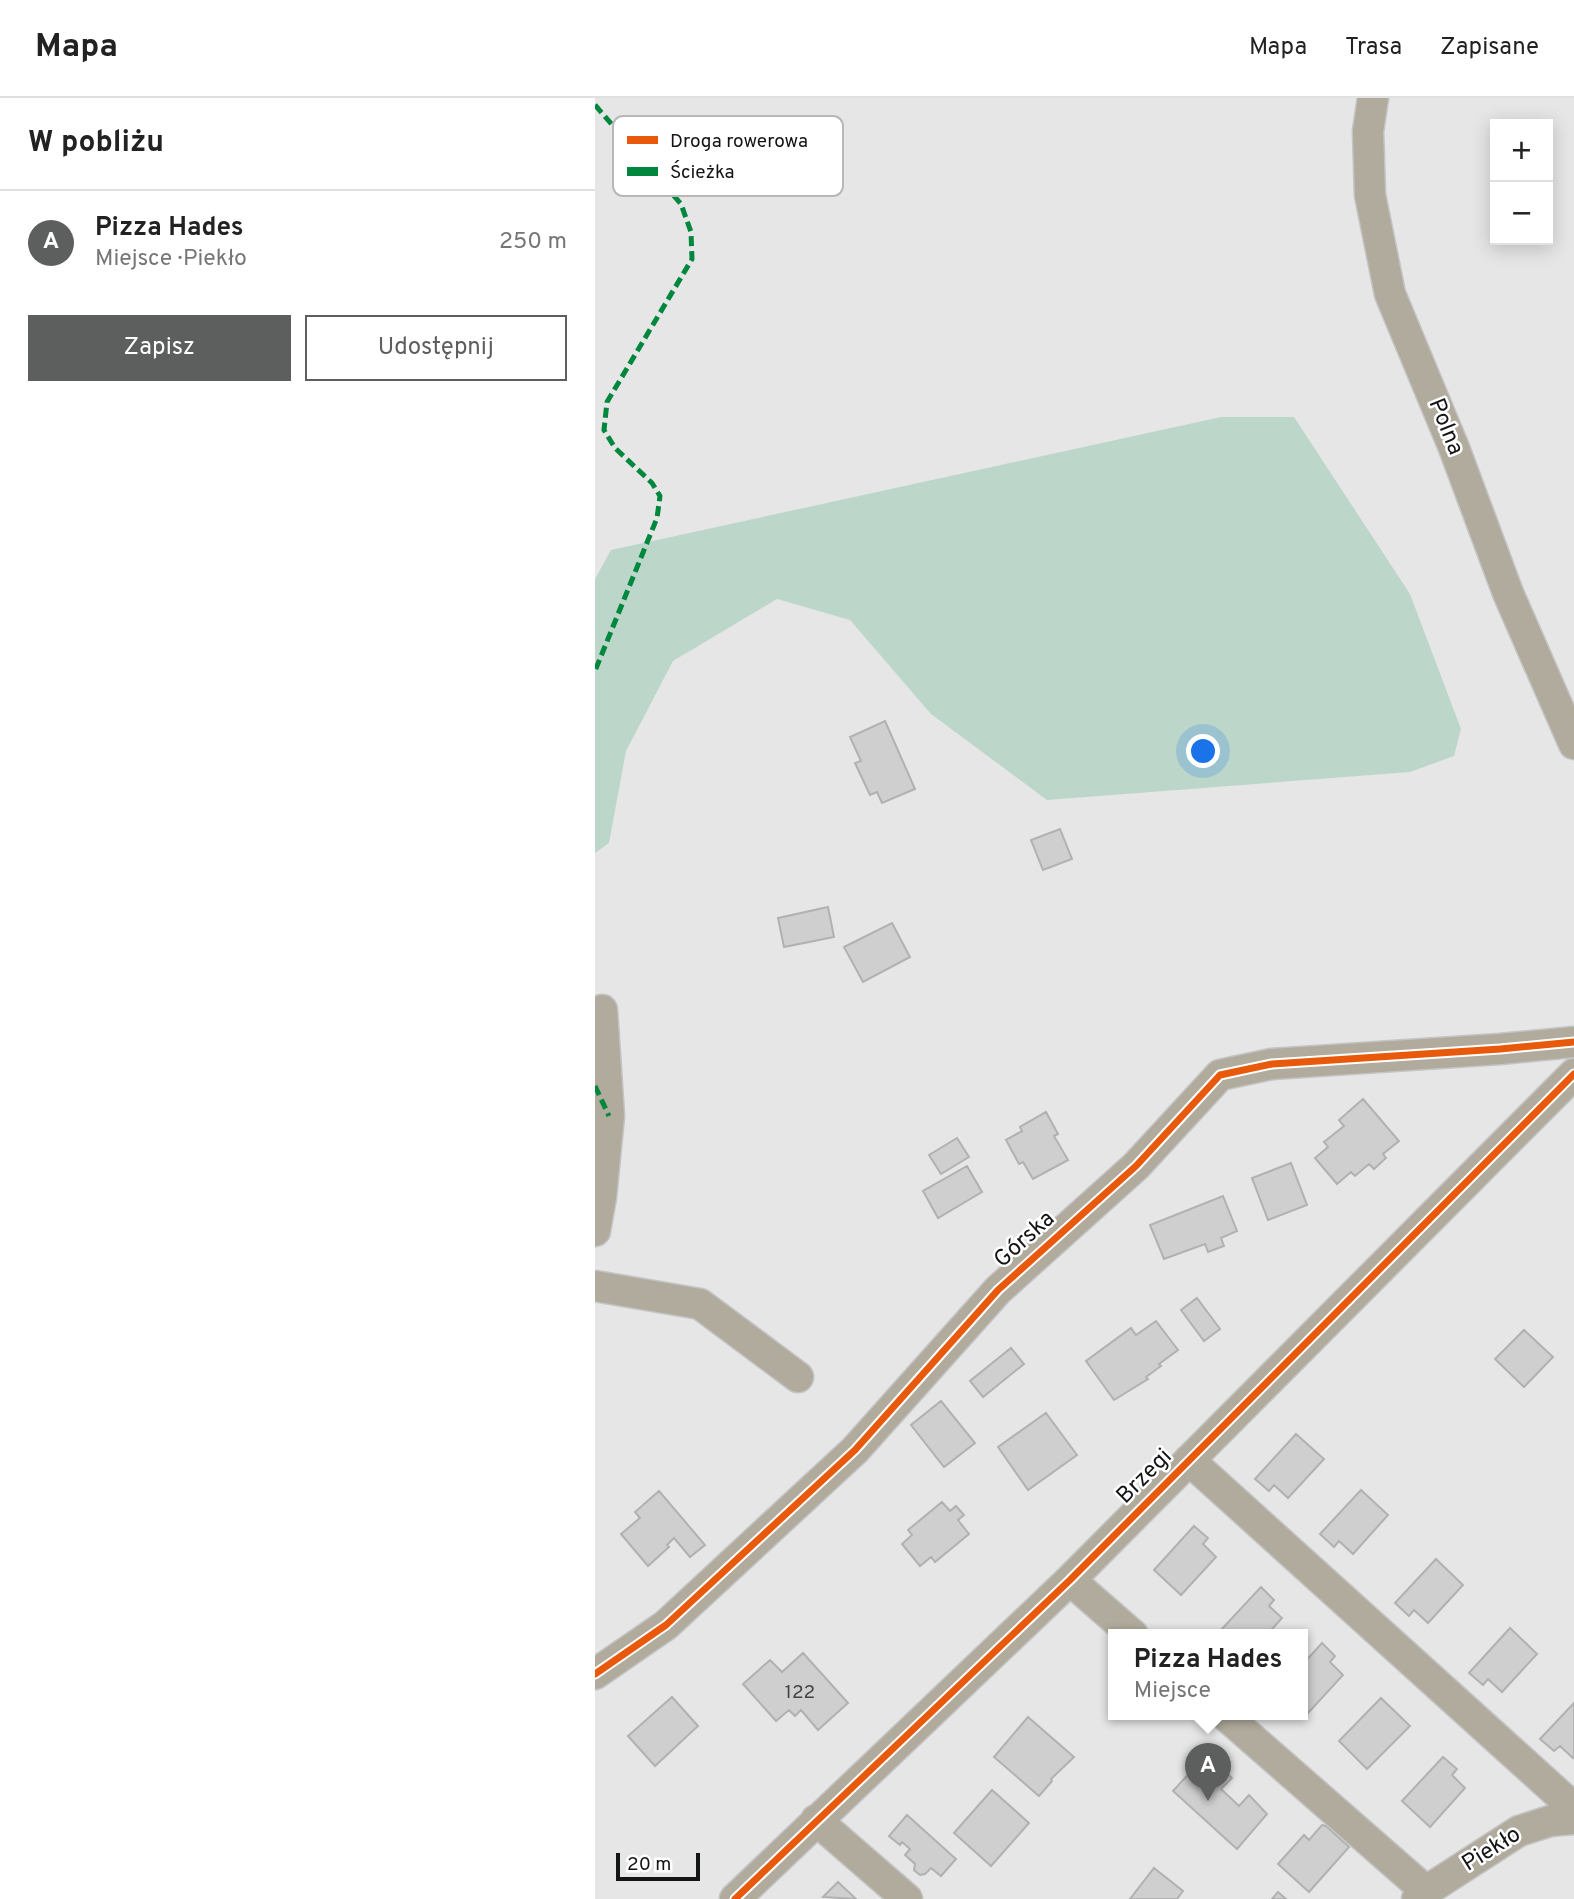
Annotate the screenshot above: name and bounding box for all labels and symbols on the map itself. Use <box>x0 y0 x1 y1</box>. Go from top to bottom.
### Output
legend <box>613 116 843 196</box>
text: Droga rowerowa <box>670 130 808 154</box>
text: Ścieżka <box>670 160 735 185</box>
street label: Polna <box>1421 394 1469 460</box>
your location <box>1186 734 1220 768</box>
street label: Górska <box>989 1205 1061 1275</box>
street label: Brzegi <box>1111 1443 1179 1511</box>
house number: 122 <box>785 1681 815 1705</box>
pin: A <box>1185 1743 1231 1801</box>
street label: Piekło <box>1457 1821 1527 1879</box>
scale bar <box>616 1850 700 1882</box>

